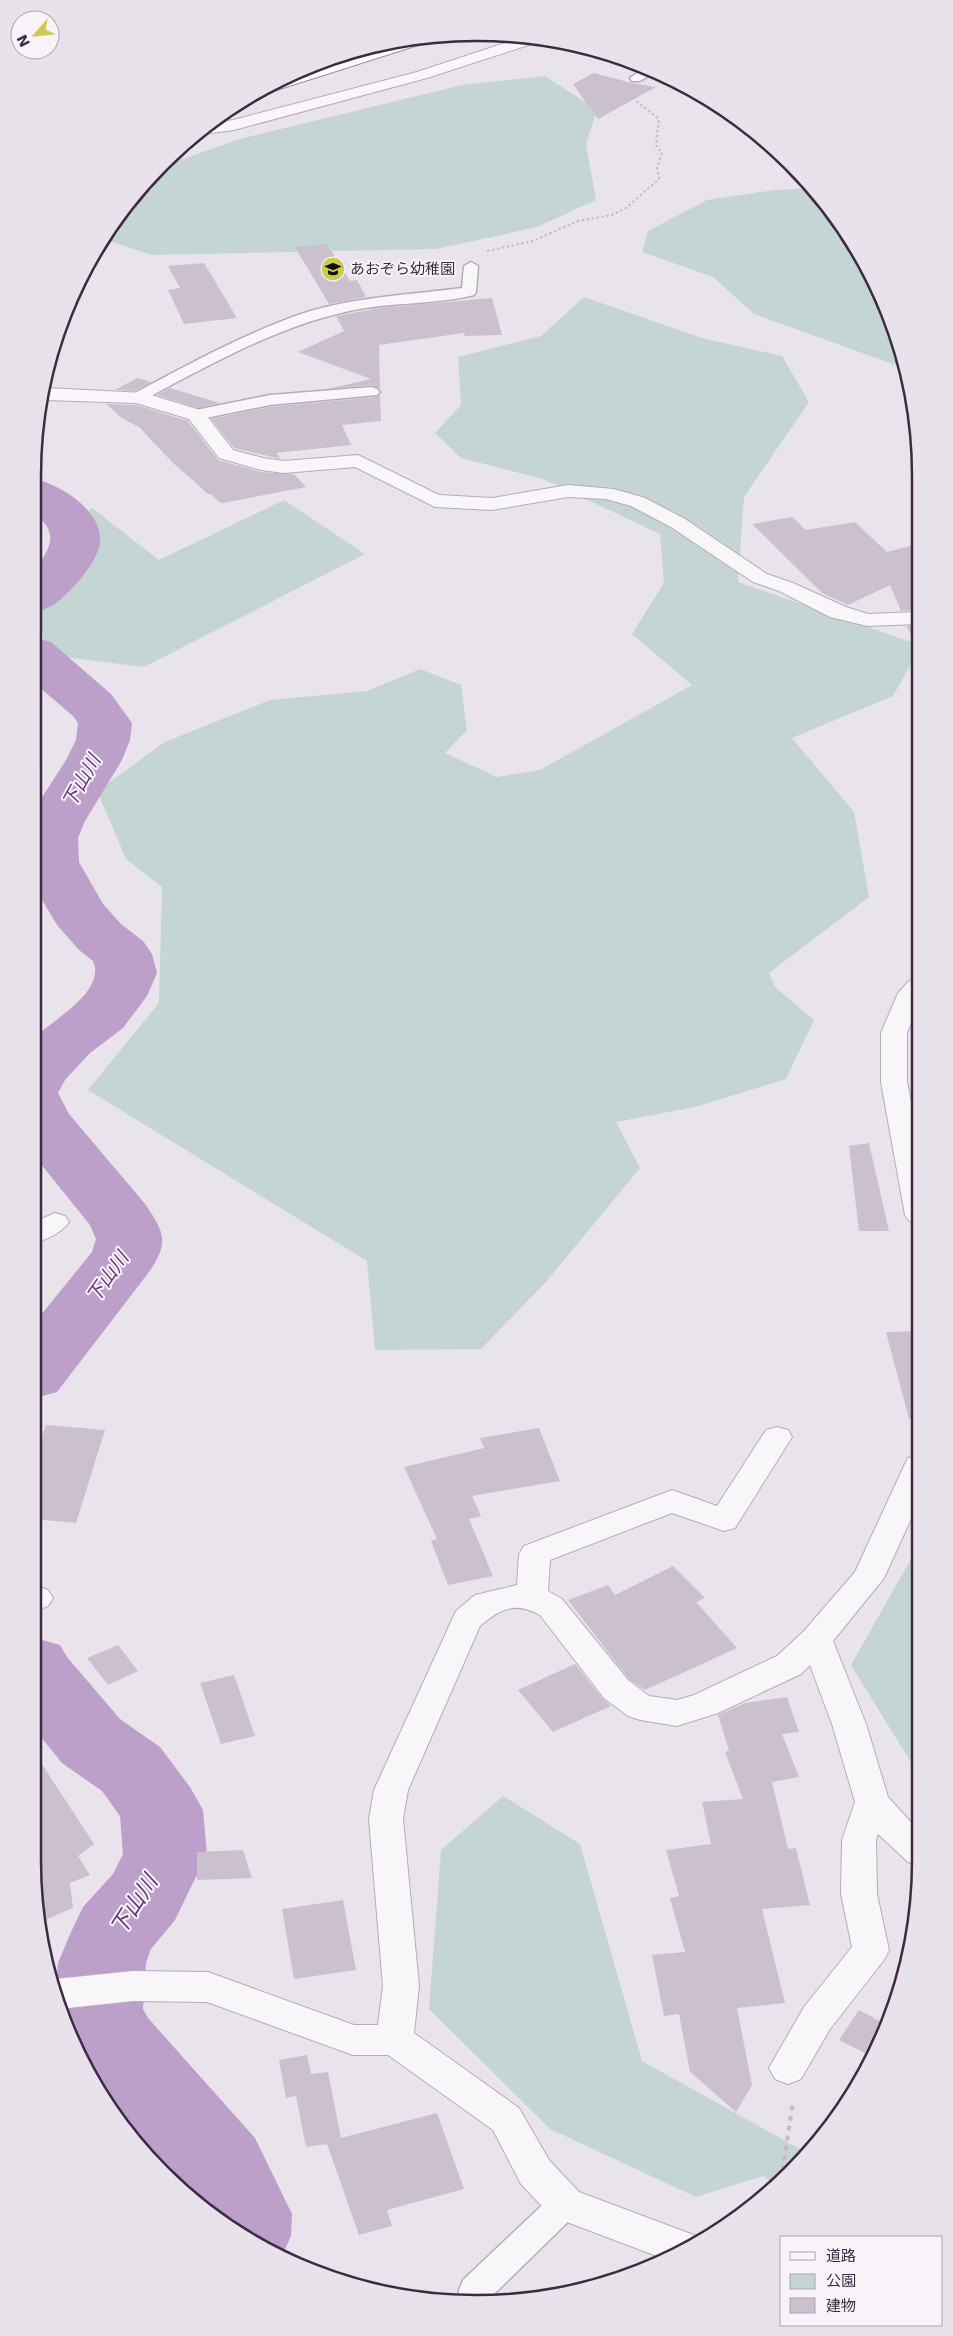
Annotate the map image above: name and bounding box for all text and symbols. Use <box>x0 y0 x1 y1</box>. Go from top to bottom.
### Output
north arrow <box>10 10 60 60</box>
text: N <box>14 32 33 50</box>
school or university icon: あおぞら幼稚園 <box>320 256 346 282</box>
place label: あおぞら幼稚園 <box>350 260 455 278</box>
water label: 下山川 <box>58 749 105 811</box>
water label: 下山川 <box>82 1246 134 1307</box>
water label: 下山川 <box>106 1869 164 1939</box>
legend <box>780 2236 943 2326</box>
text: 道路 <box>826 2247 856 2265</box>
text: 公園 <box>826 2272 856 2290</box>
text: 建物 <box>826 2297 856 2315</box>

